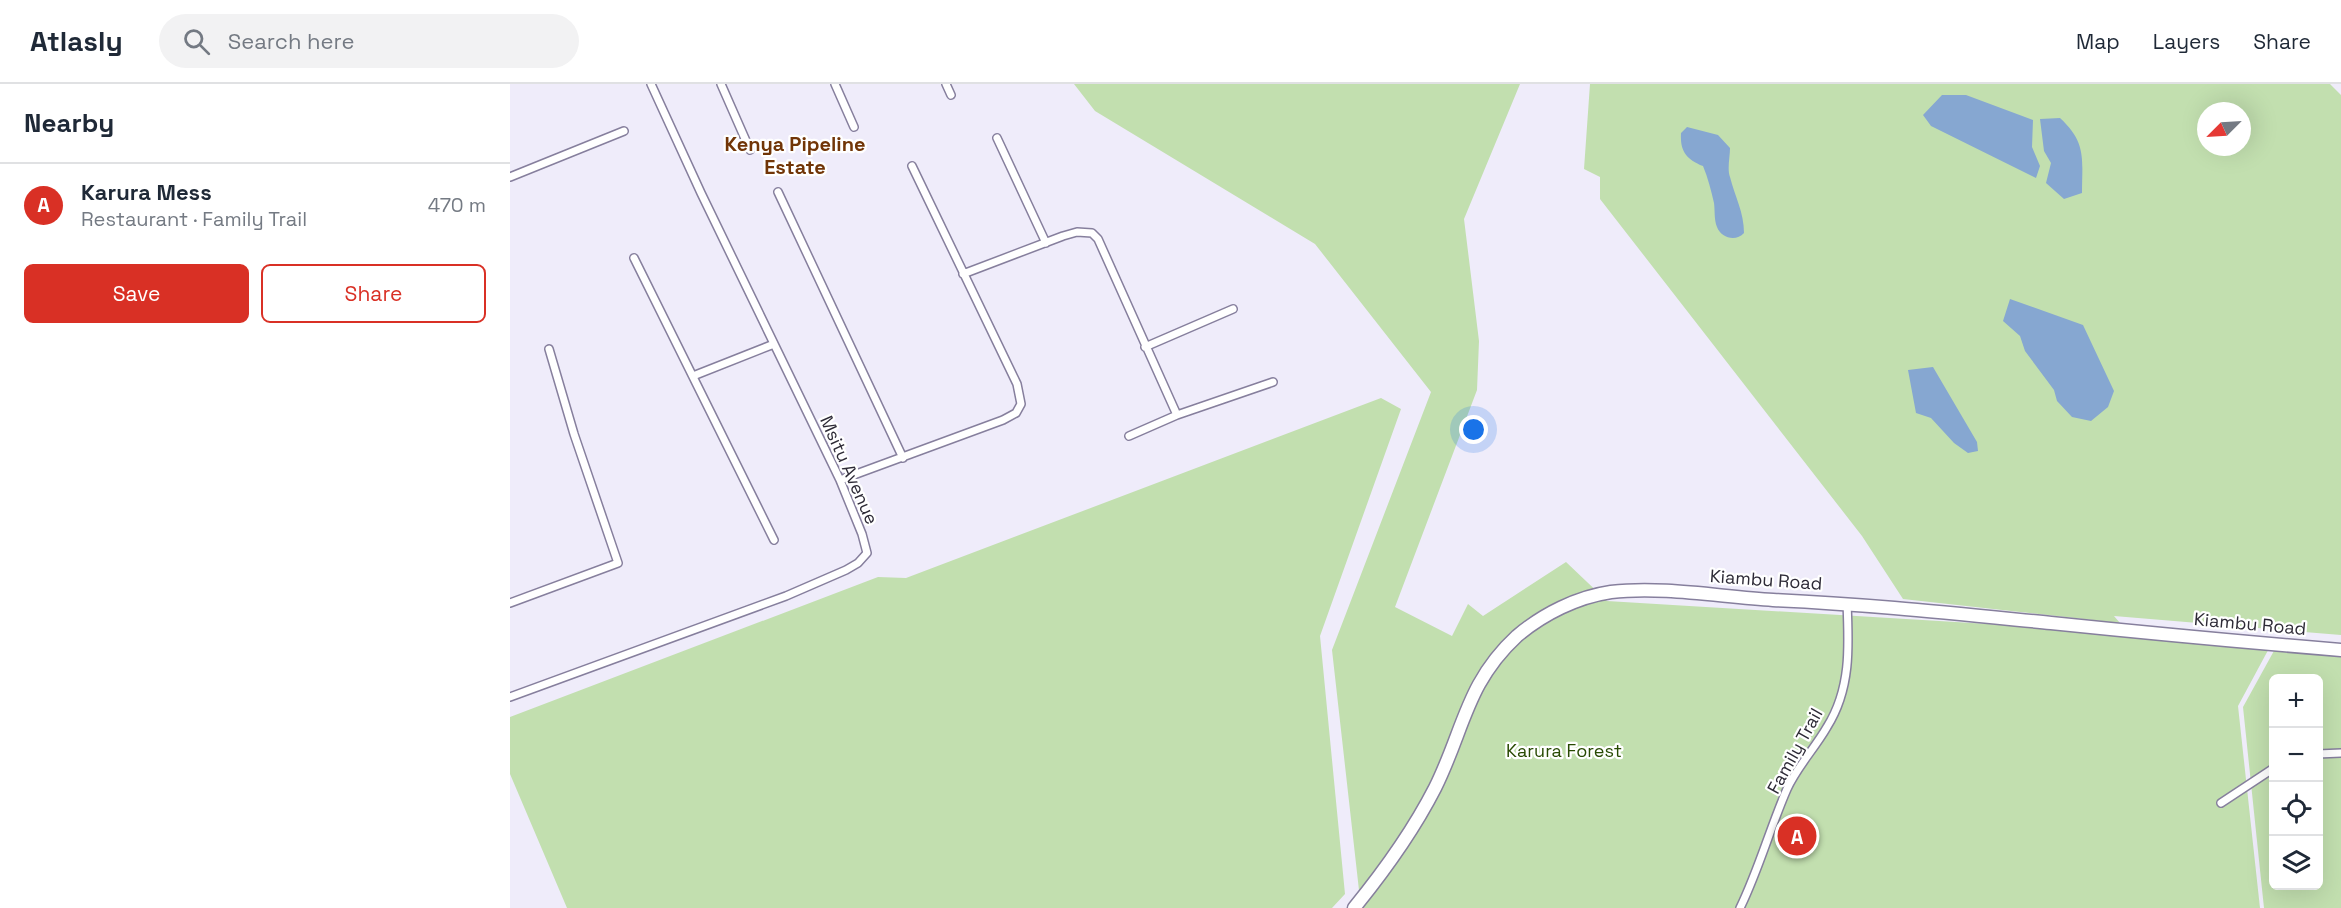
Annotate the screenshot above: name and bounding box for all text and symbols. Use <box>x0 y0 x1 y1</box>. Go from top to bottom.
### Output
search box <box>159 14 579 68</box>
text: Atlasly <box>30 23 123 59</box>
icon: search <box>180 25 213 58</box>
text: Search here <box>228 27 354 55</box>
text: Map <box>2076 28 2120 55</box>
text: Layers <box>2153 28 2220 55</box>
text: Share <box>2253 28 2311 55</box>
north arrow <box>2197 102 2251 156</box>
text: Nearby <box>24 106 114 140</box>
district label: Kenya Pipeline Estate <box>724 131 866 180</box>
text: Karura Mess <box>81 178 212 206</box>
text: A <box>37 192 50 218</box>
text: 470 m <box>428 192 486 218</box>
text: Restaurant · Family Trail <box>81 206 307 232</box>
button: Save <box>24 264 249 323</box>
button: Share <box>261 264 486 323</box>
street label: Msitu Avenue <box>815 412 884 528</box>
your location <box>1459 415 1488 444</box>
street label: Kiambu Road <box>1709 564 1823 595</box>
street label: Kiambu Road <box>2193 607 2307 640</box>
map controls <box>2269 674 2323 890</box>
button: + <box>2269 674 2323 728</box>
street label: Family Trail <box>1762 704 1827 798</box>
button: − <box>2269 728 2323 782</box>
park label: Karura Forest <box>1506 739 1622 762</box>
button: locate <box>2269 782 2323 836</box>
pin: A <box>1778 814 1816 858</box>
button: layers <box>2269 836 2323 890</box>

